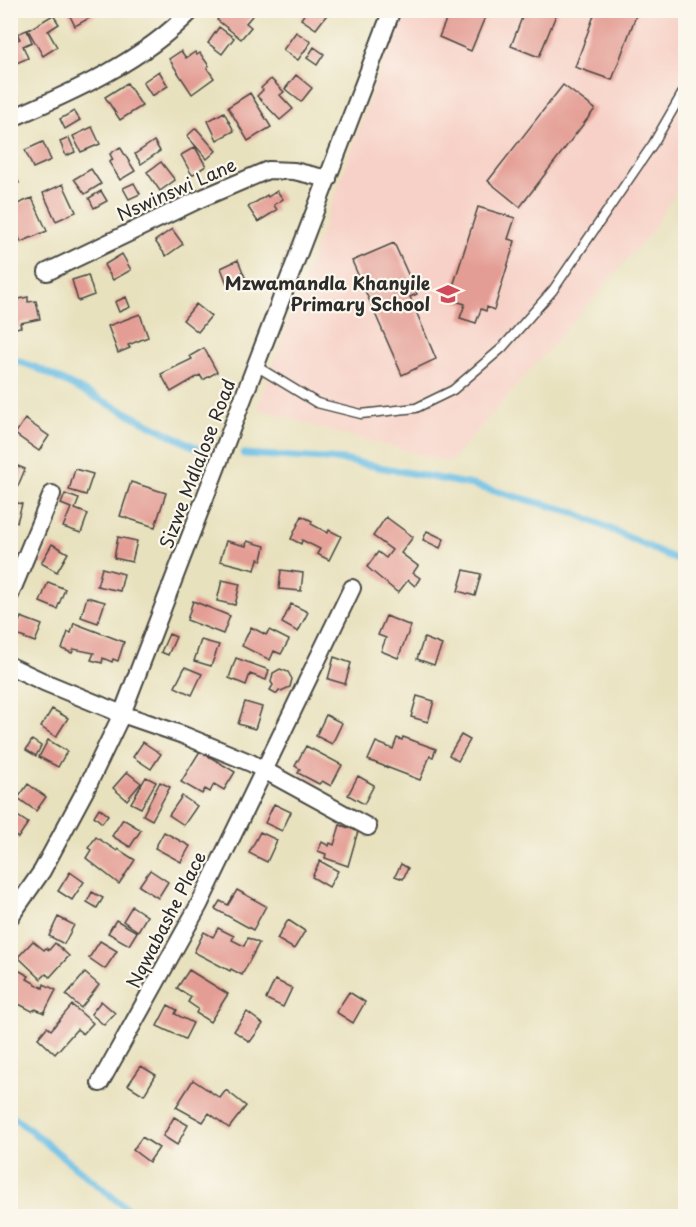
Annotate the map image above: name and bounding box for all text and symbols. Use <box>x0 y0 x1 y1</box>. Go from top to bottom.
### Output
street label: Nswinswi Lane <box>112 150 241 227</box>
place label: Mzwamandla Khanyile Primary School <box>225 269 430 317</box>
school or university icon: Mzwamandla Khanyile Primary School <box>435 281 461 307</box>
street label: Sizwe Mdlalose Road <box>152 375 241 552</box>
street label: Nqwabashe Place <box>119 846 212 993</box>

